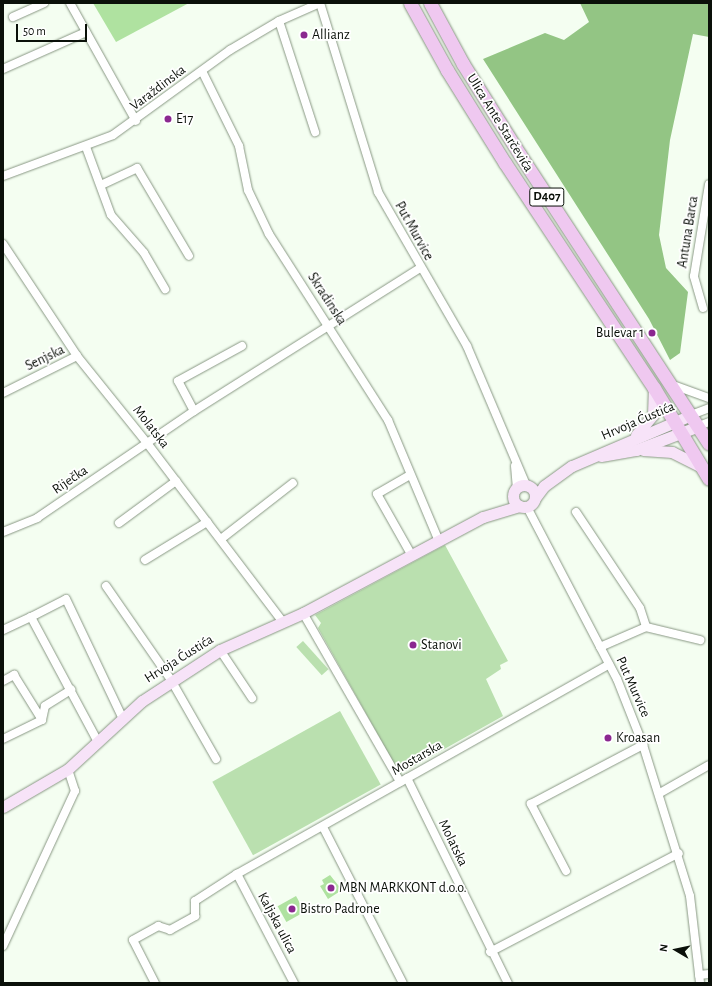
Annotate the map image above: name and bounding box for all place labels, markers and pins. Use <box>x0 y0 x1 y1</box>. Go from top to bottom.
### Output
place label: Allianz <box>312 27 350 43</box>
marker: Allianz <box>299 30 309 40</box>
place label: E17 <box>176 111 193 127</box>
marker: E17 <box>163 114 173 124</box>
place label: Bulevar 1 <box>596 325 644 341</box>
marker: Bulevar 1 <box>647 328 657 338</box>
place label: Stanovi <box>421 637 462 653</box>
marker: Stanovi <box>408 640 418 650</box>
place label: Kroasan <box>616 730 660 746</box>
marker: Kroasan <box>603 733 613 743</box>
place label: MBN MARKKONT d.o.o. <box>339 880 467 896</box>
marker: MBN MARKKONT d.o.o. <box>326 883 336 893</box>
place label: Bistro Padrone <box>300 901 380 917</box>
marker: Bistro Padrone <box>287 904 297 914</box>

